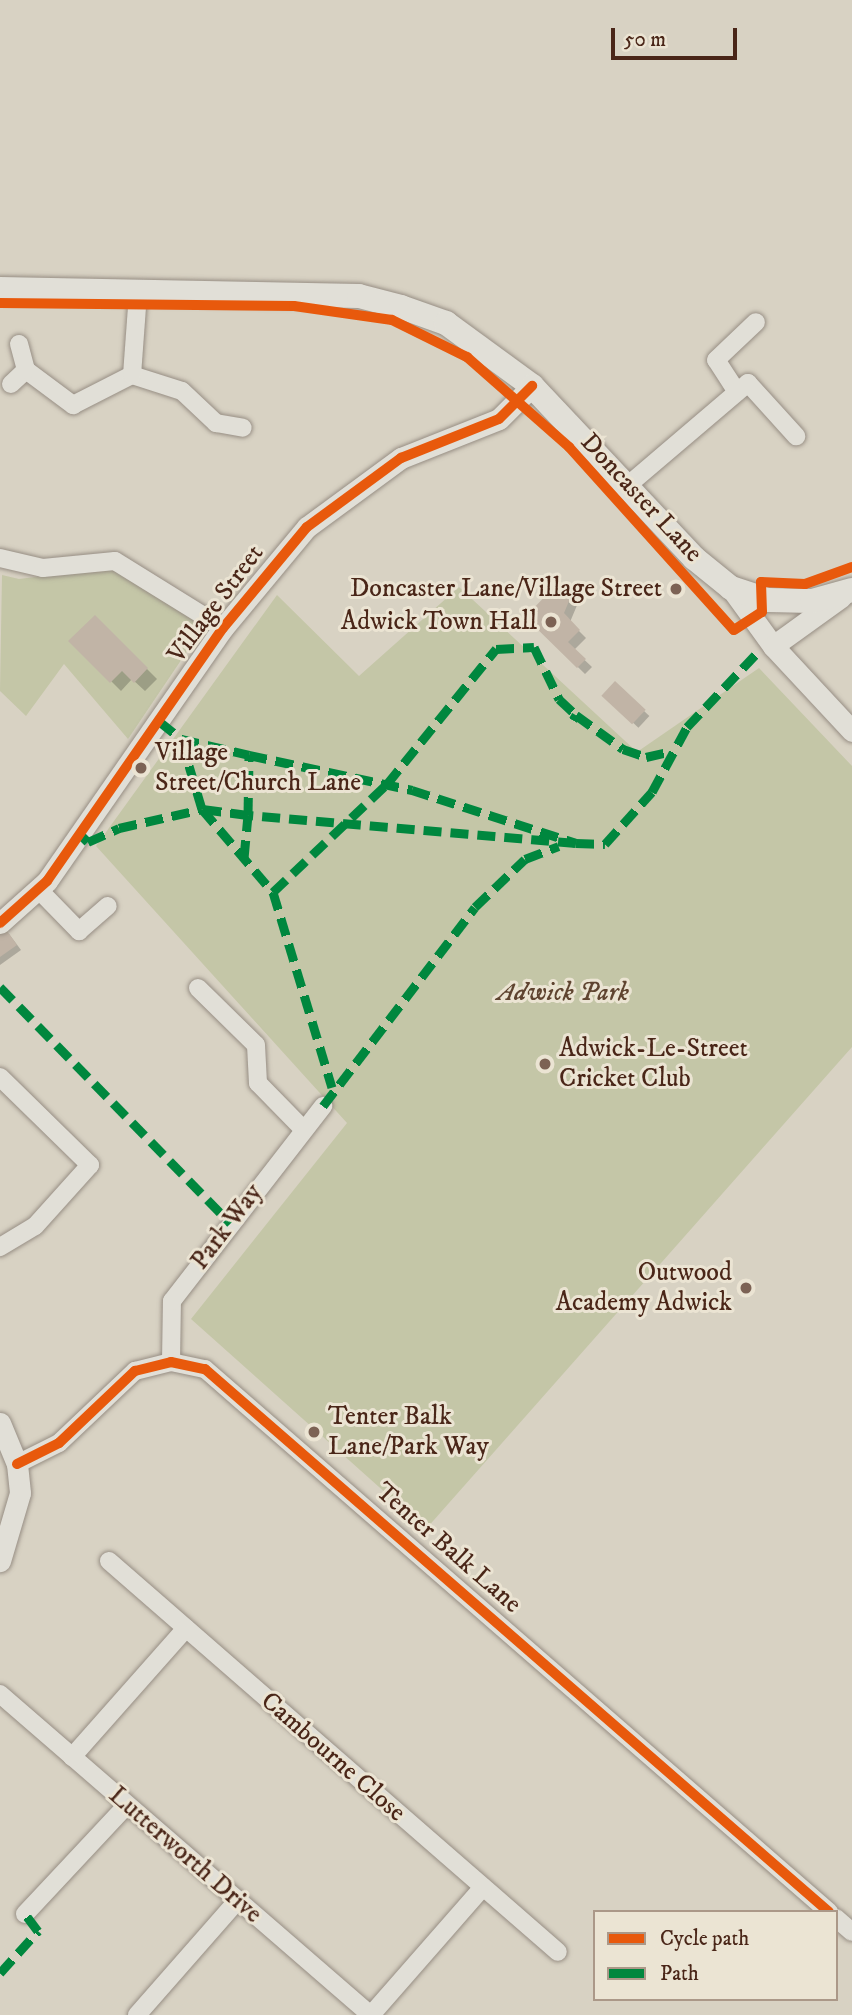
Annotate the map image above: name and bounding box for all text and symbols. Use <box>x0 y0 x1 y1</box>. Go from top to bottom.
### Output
scale bar <box>614 14 740 58</box>
text: 50 m <box>624 27 666 53</box>
street label: Doncaster Lane <box>573 427 709 569</box>
street label: Village Street <box>161 539 271 669</box>
place label: Doncaster Lane/Village Street <box>350 573 662 605</box>
marker: Doncaster Lane/Village Street <box>668 581 684 597</box>
place label: Adwick Town Hall <box>341 606 537 638</box>
marker: Adwick Town Hall <box>543 614 559 630</box>
place label: Village Street/Church Lane <box>155 737 361 798</box>
marker: Village Street/Church Lane <box>133 760 149 776</box>
park label: Adwick Park <box>497 977 629 1009</box>
place label: Adwick-Le-Street Cricket Club <box>559 1033 748 1094</box>
marker: Adwick-Le-Street Cricket Club <box>537 1056 553 1072</box>
street label: Park Way <box>185 1178 269 1276</box>
place label: Outwood Academy Adwick <box>555 1257 732 1318</box>
marker: Outwood Academy Adwick <box>738 1280 754 1296</box>
place label: Tenter Balk Lane/Park Way <box>328 1401 489 1462</box>
marker: Tenter Balk Lane/Park Way <box>306 1424 322 1440</box>
street label: Tenter Balk Lane <box>369 1476 527 1620</box>
street label: Cambourne Close <box>254 1686 412 1828</box>
street label: Lutterworth Drive <box>102 1780 268 1930</box>
legend <box>593 1910 838 2001</box>
text: Cycle path <box>660 1926 749 1952</box>
text: Path <box>660 1961 699 1987</box>

